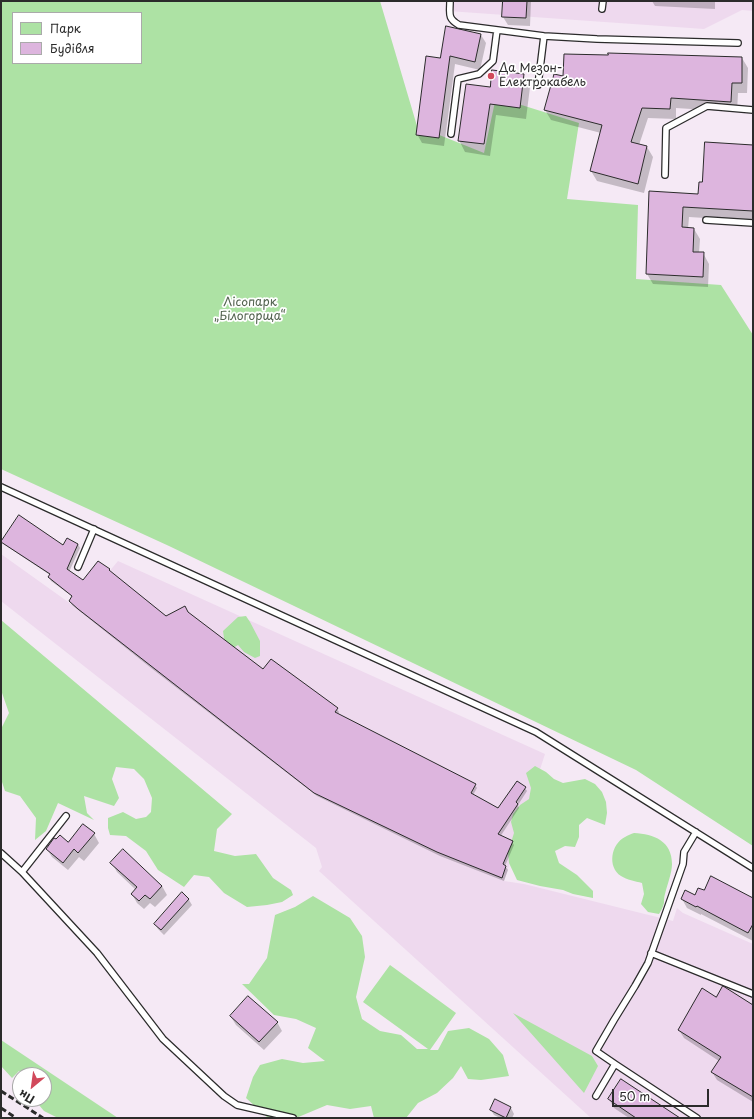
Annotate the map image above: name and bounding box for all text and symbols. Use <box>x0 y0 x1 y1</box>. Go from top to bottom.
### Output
legend <box>12 12 142 64</box>
text: Парк <box>50 19 81 37</box>
text: Будівля <box>50 39 95 57</box>
place label: Да Мезон- Електрокабель <box>499 62 586 90</box>
marker: Да Мезон- Електрокабель <box>486 71 496 81</box>
park label: Лісопарк „Білогорща“ <box>214 296 286 324</box>
north arrow <box>12 1067 52 1107</box>
scale bar <box>614 1081 711 1107</box>
text: Пн <box>15 1086 38 1108</box>
text: 50 m <box>619 1087 650 1105</box>

